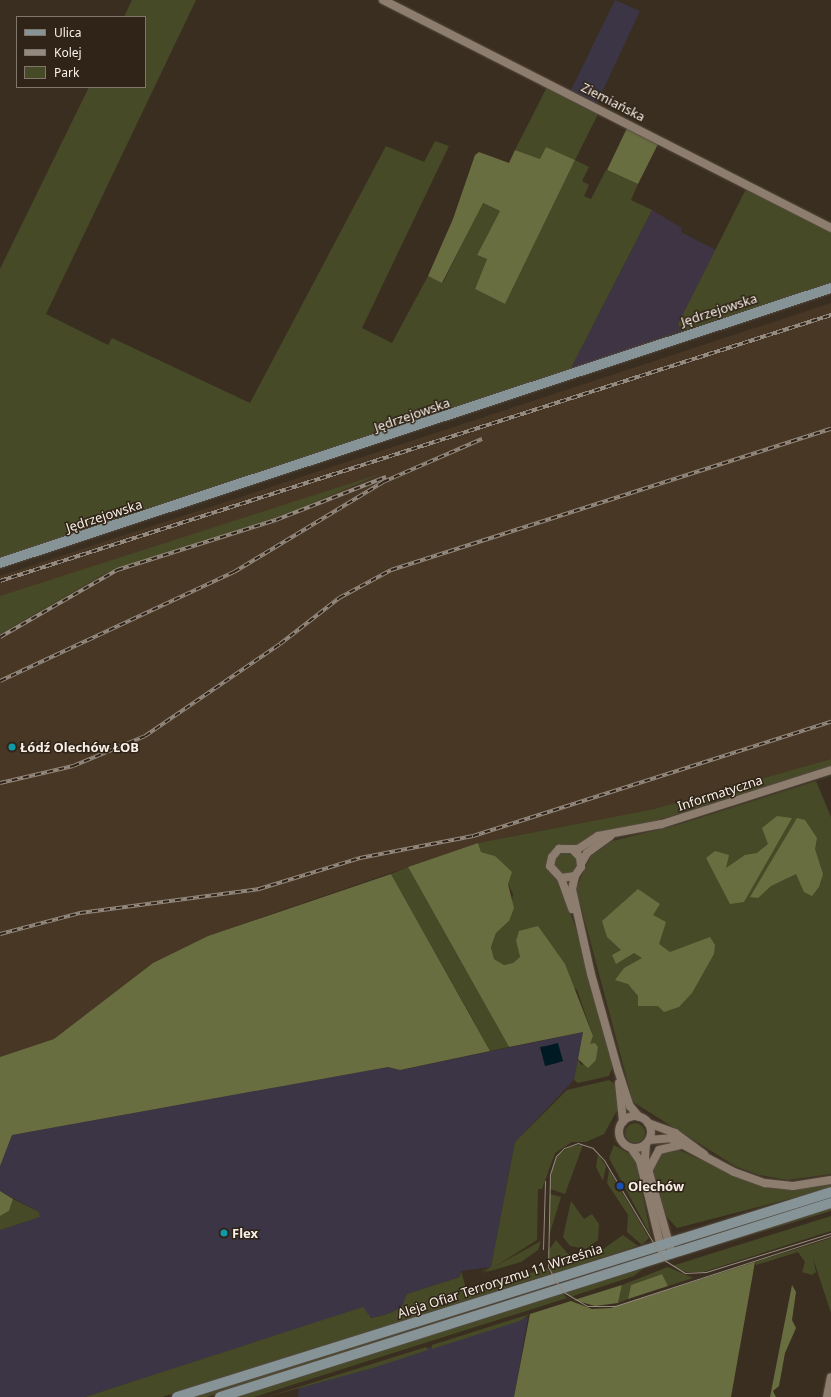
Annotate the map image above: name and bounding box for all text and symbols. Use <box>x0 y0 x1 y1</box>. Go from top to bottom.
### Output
legend <box>16 16 146 88</box>
text: Ulica <box>54 24 81 41</box>
text: Kolej <box>54 44 82 61</box>
text: Park <box>54 64 79 81</box>
street label: Ziemiańska <box>579 79 647 125</box>
street label: Jędrzejowska <box>679 290 759 330</box>
street label: Jędrzejowska <box>372 395 452 435</box>
street label: Jędrzejowska <box>64 496 144 536</box>
place label: Łódź Olechów ŁOB <box>20 739 139 755</box>
marker: Łódź Olechów ŁOB <box>7 742 17 752</box>
street label: Informatyczna <box>675 772 765 814</box>
place label: Olechów <box>628 1178 684 1194</box>
marker: Olechów <box>615 1181 625 1191</box>
place label: Flex <box>232 1225 258 1241</box>
marker: Flex <box>219 1228 229 1238</box>
street label: Aleja Ofiar Terroryzmu 11 Września <box>396 1240 604 1322</box>

